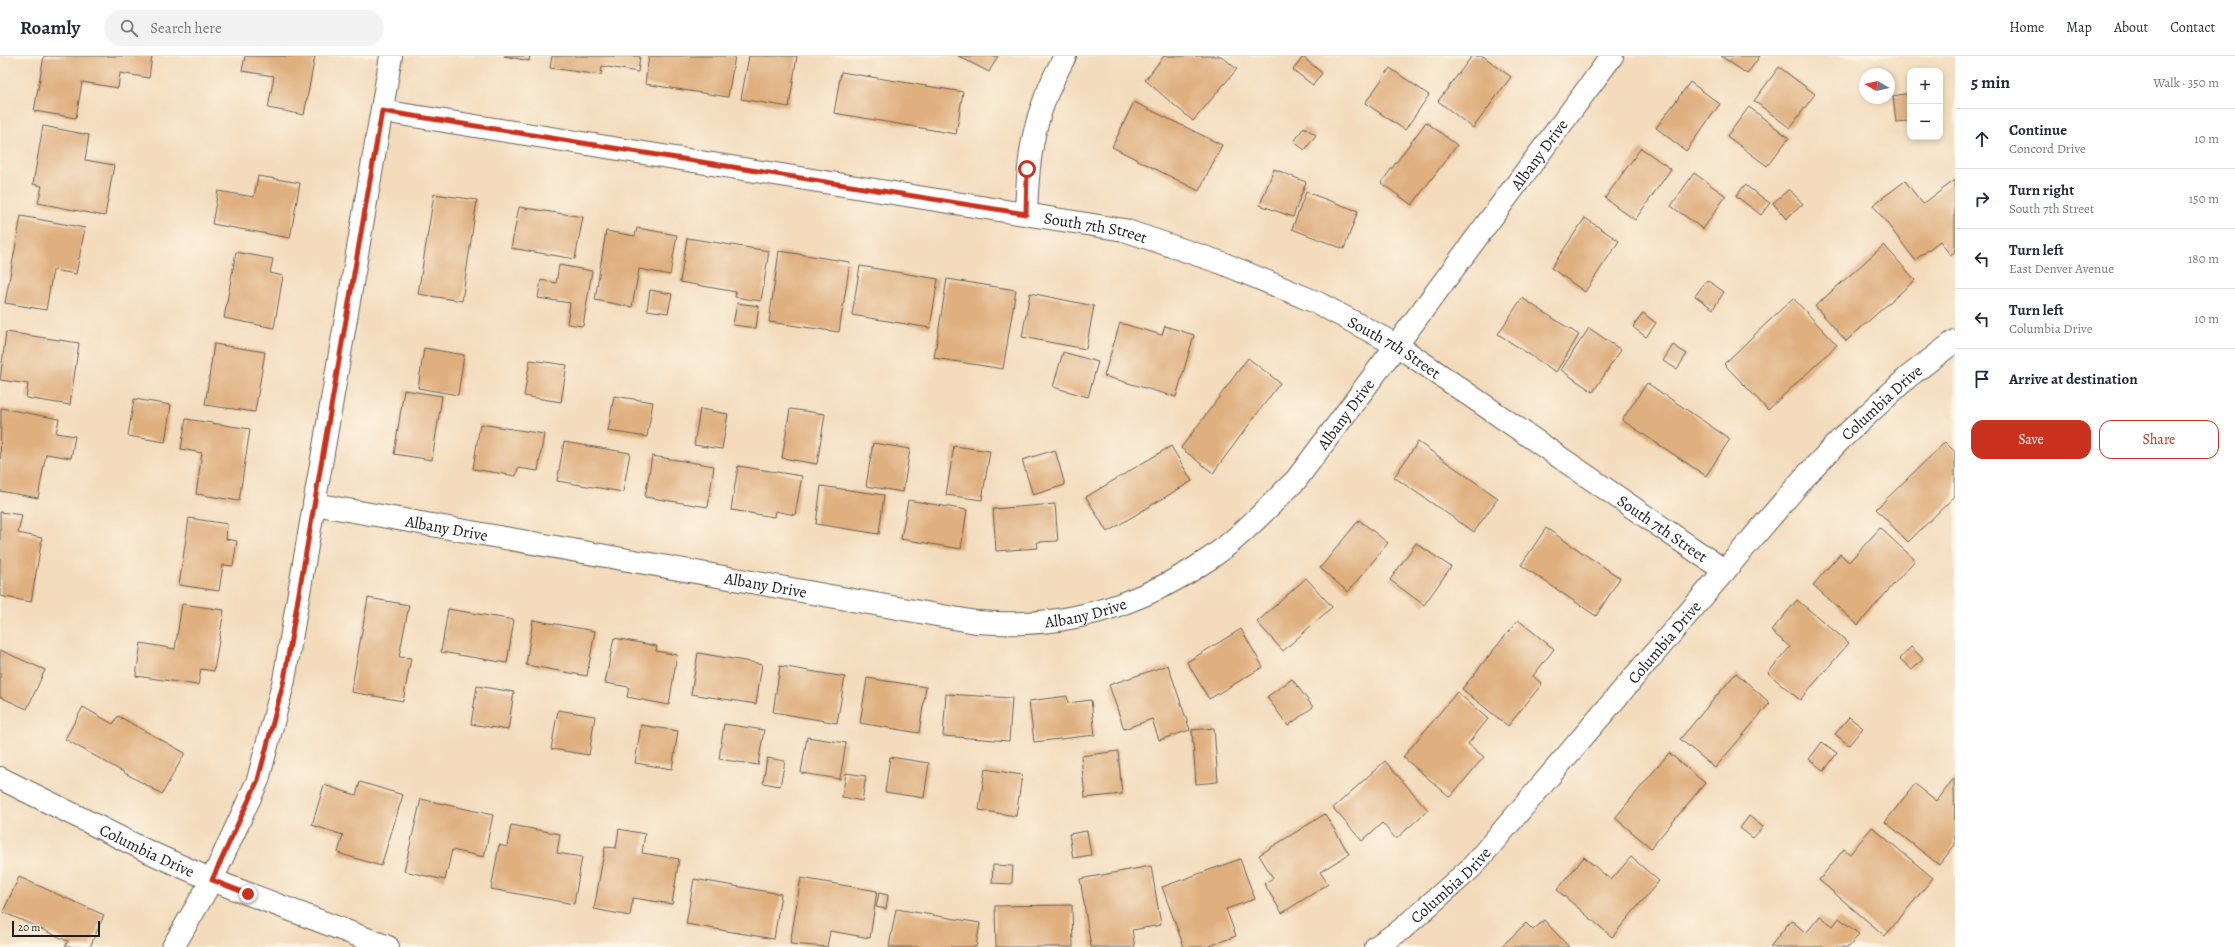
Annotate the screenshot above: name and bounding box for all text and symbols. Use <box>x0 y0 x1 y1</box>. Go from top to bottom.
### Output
search box <box>104 10 384 46</box>
text: Roamly <box>20 15 80 41</box>
icon: search <box>118 17 140 39</box>
text: Search here <box>150 18 222 38</box>
text: Home <box>2009 18 2044 37</box>
text: Map <box>2066 18 2092 37</box>
text: About <box>2114 18 2148 37</box>
text: Contact <box>2170 18 2215 37</box>
north arrow <box>1859 68 1895 104</box>
map controls <box>1907 68 1943 140</box>
button: + <box>1907 68 1943 104</box>
text: 5 min <box>1971 71 2010 94</box>
text: Walk · 350 m <box>2153 74 2219 91</box>
button: − <box>1907 104 1943 140</box>
street label: Albany Drive <box>1505 115 1573 195</box>
text: Continue <box>2009 120 2067 140</box>
icon: ahead <box>1971 128 1993 150</box>
text: 10 m <box>2194 130 2219 147</box>
text: Concord Drive <box>2009 140 2086 157</box>
route start <box>1018 160 1036 178</box>
text: Turn right <box>2009 180 2074 200</box>
icon: right <box>1971 188 1993 210</box>
text: 150 m <box>2189 190 2219 207</box>
text: South 7th Street <box>2009 200 2094 217</box>
street label: South 7th Street <box>1042 207 1150 249</box>
text: Turn left <box>2009 240 2064 260</box>
icon: left <box>1971 248 1993 270</box>
text: 180 m <box>2188 250 2219 267</box>
text: East Denver Avenue <box>2009 260 2114 277</box>
text: Turn left <box>2009 300 2064 320</box>
icon: left <box>1971 308 1993 330</box>
text: 10 m <box>2194 310 2219 327</box>
street label: South 7th Street <box>1344 311 1445 384</box>
text: Columbia Drive <box>2009 320 2092 337</box>
street label: Columbia Drive <box>1837 360 1927 446</box>
icon: arrive <box>1971 368 1993 390</box>
text: Arrive at destination <box>2009 369 2138 389</box>
street label: Albany Drive <box>1312 374 1380 455</box>
button: Save <box>1971 420 2091 459</box>
button: Share <box>2099 420 2219 459</box>
street label: South 7th Street <box>1613 490 1712 568</box>
street label: Albany Drive <box>403 510 490 547</box>
street label: Albany Drive <box>722 567 809 604</box>
street label: Albany Drive <box>1043 593 1130 634</box>
street label: Columbia Drive <box>1623 596 1706 689</box>
street label: Columbia Drive <box>96 819 198 883</box>
street label: Columbia Drive <box>1406 843 1496 929</box>
route end <box>239 885 257 903</box>
scale bar <box>12 919 100 938</box>
text: 20 m <box>18 920 40 935</box>

